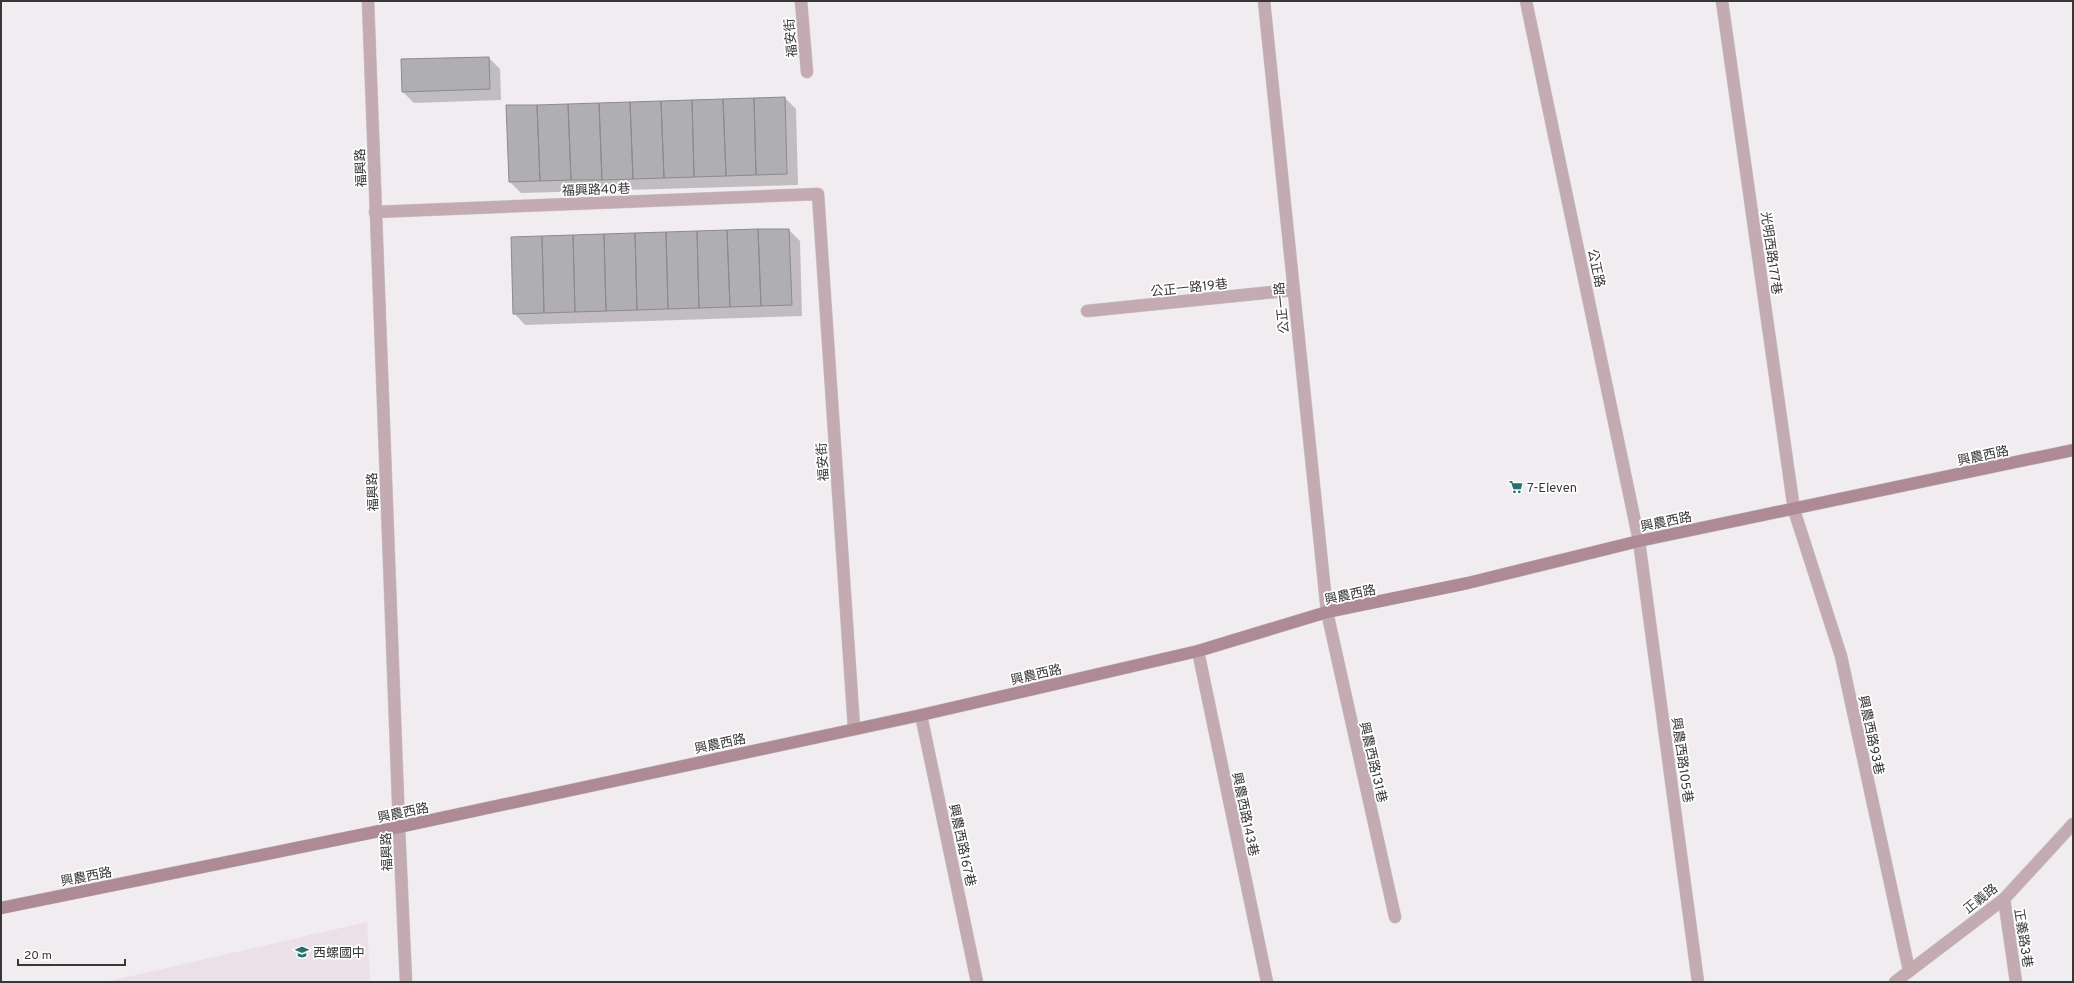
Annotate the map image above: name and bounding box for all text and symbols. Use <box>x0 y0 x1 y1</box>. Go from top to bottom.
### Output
street label: 福安街 <box>782 18 802 58</box>
street label: 福興路 <box>353 148 371 188</box>
street label: 福興路40巷 <box>562 182 631 200</box>
street label: 光明西路177巷 <box>1756 211 1784 296</box>
street label: 公正路 <box>1583 248 1607 289</box>
street label: 公正一路19巷 <box>1150 277 1229 301</box>
street label: 公正一路 <box>1272 281 1294 334</box>
street label: 福安街 <box>815 442 833 482</box>
street label: 興農西路 <box>1956 444 2011 470</box>
street label: 福興路 <box>365 472 383 512</box>
supermarket icon: 7-Eleven <box>1508 479 1524 495</box>
place label: 7-Eleven <box>1527 481 1577 497</box>
street label: 興農西路 <box>1639 510 1694 536</box>
street label: 興農西路 <box>1323 583 1378 609</box>
street label: 興農西路 <box>1009 662 1064 690</box>
street label: 興農西路93巷 <box>1854 694 1886 776</box>
street label: 興農西路105巷 <box>1667 716 1695 804</box>
street label: 興農西路131巷 <box>1355 720 1389 804</box>
street label: 興農西路 <box>693 732 748 758</box>
street label: 興農西路143巷 <box>1227 771 1261 858</box>
street label: 興農西路 <box>376 801 431 827</box>
street label: 興農西路167巷 <box>944 803 978 888</box>
street label: 福興路 <box>379 832 397 872</box>
street label: 興農西路 <box>59 865 113 891</box>
street label: 正義路 <box>1961 881 2002 918</box>
street label: 正義路3巷 <box>2009 908 2035 969</box>
scale bar <box>18 941 125 967</box>
school or university icon: 西螺國中 <box>294 944 310 960</box>
place label: 西螺國中 <box>313 946 365 962</box>
text: 20 m <box>24 948 52 964</box>

